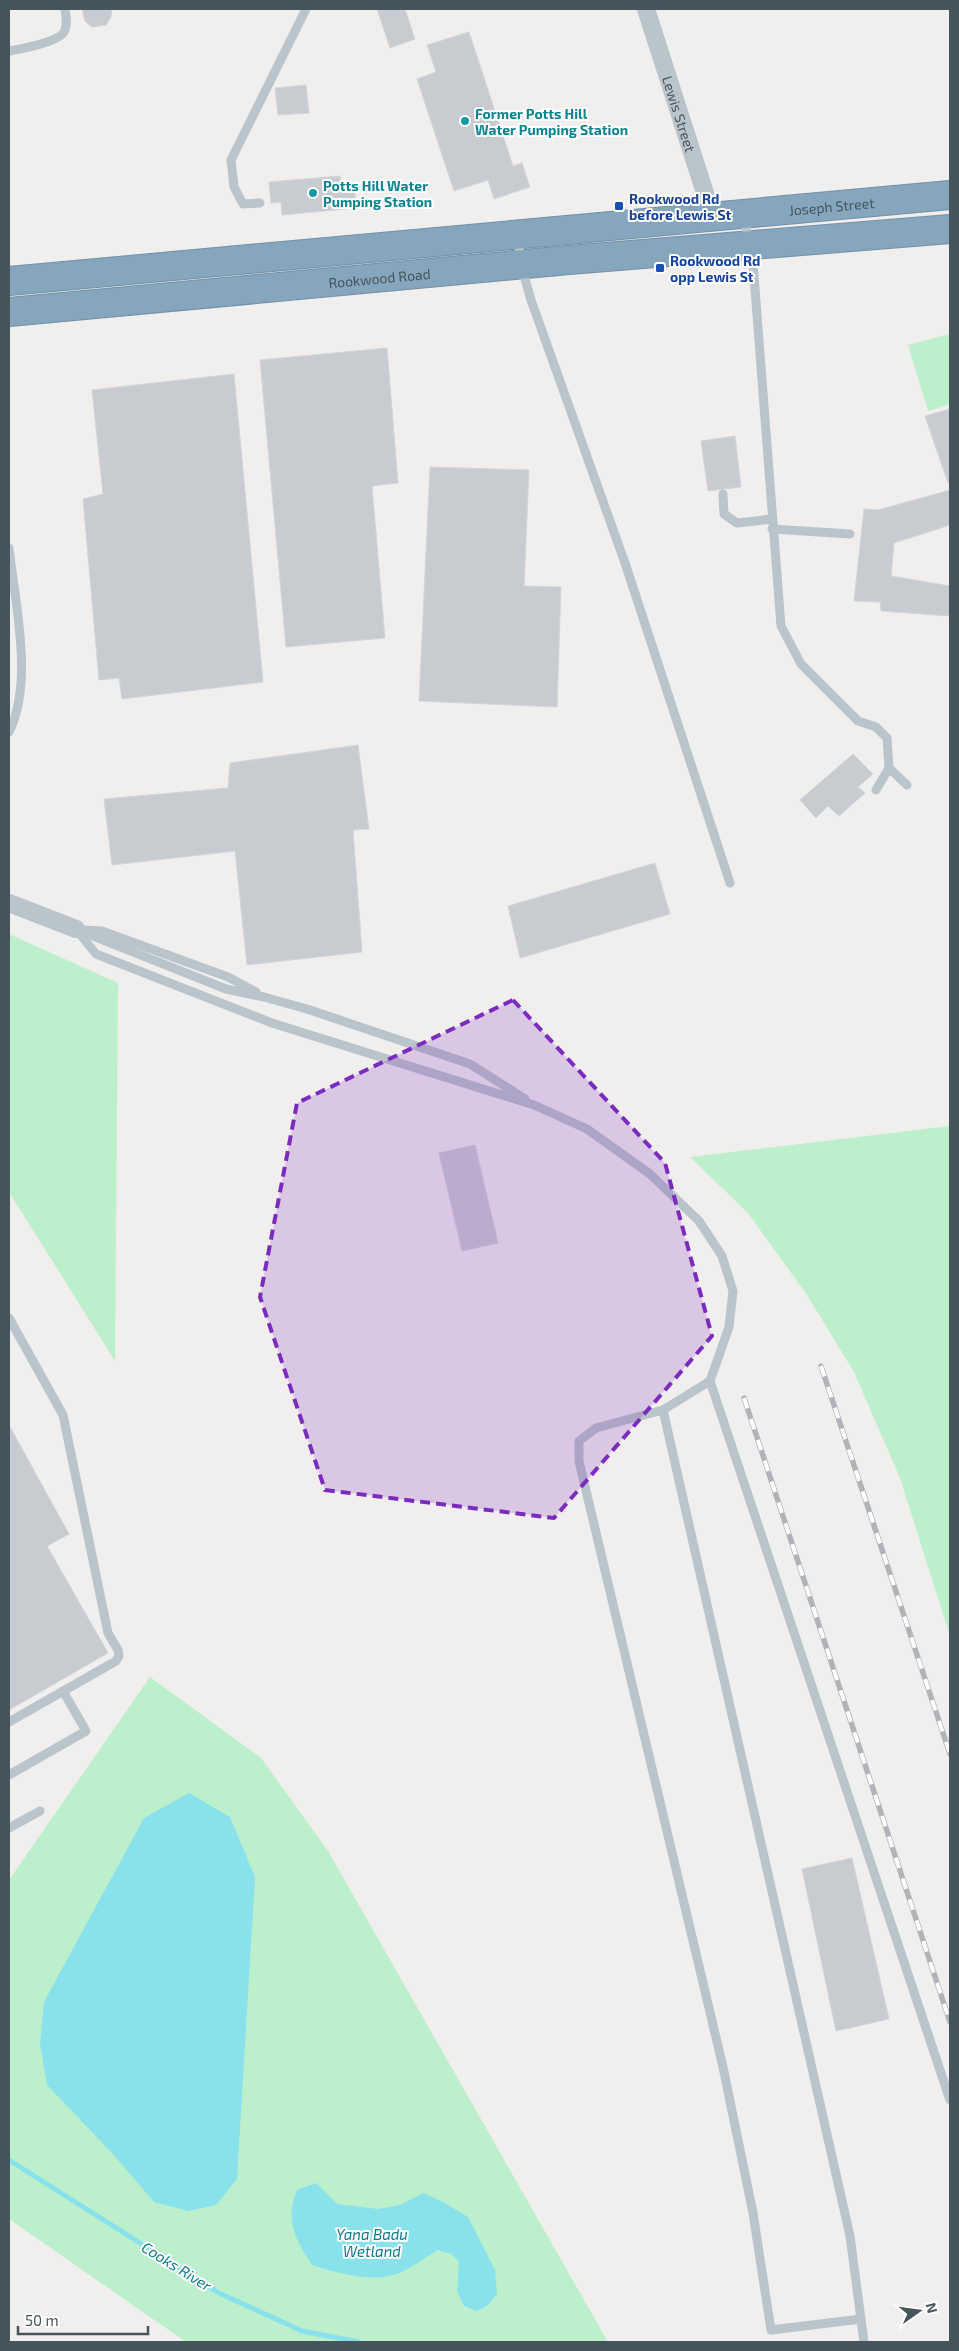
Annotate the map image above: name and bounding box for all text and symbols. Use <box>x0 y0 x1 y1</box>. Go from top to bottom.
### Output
street label: Lewis Street <box>659 74 700 154</box>
place label: Former Potts Hill Water Pumping Station <box>475 105 628 138</box>
marker: Former Potts Hill Water Pumping Station <box>459 115 471 127</box>
place label: Potts Hill Water Pumping Station <box>323 177 432 210</box>
marker: Potts Hill Water Pumping Station <box>307 187 319 199</box>
place label: Rookwood Rd before Lewis St <box>629 190 732 223</box>
street label: Joseph Street <box>788 193 875 218</box>
marker: Rookwood Rd before Lewis St <box>613 200 625 212</box>
place label: Rookwood Rd opp Lewis St <box>670 252 760 285</box>
marker: Rookwood Rd opp Lewis St <box>654 262 666 274</box>
street label: Rookwood Road <box>328 264 431 291</box>
water label: Yana Badu Wetland <box>336 2225 408 2260</box>
water label: Cooks River <box>139 2237 216 2295</box>
north arrow <box>894 2286 944 2336</box>
text: N <box>923 2301 942 2315</box>
scale bar <box>18 2304 148 2336</box>
text: 50 m <box>25 2311 59 2329</box>

